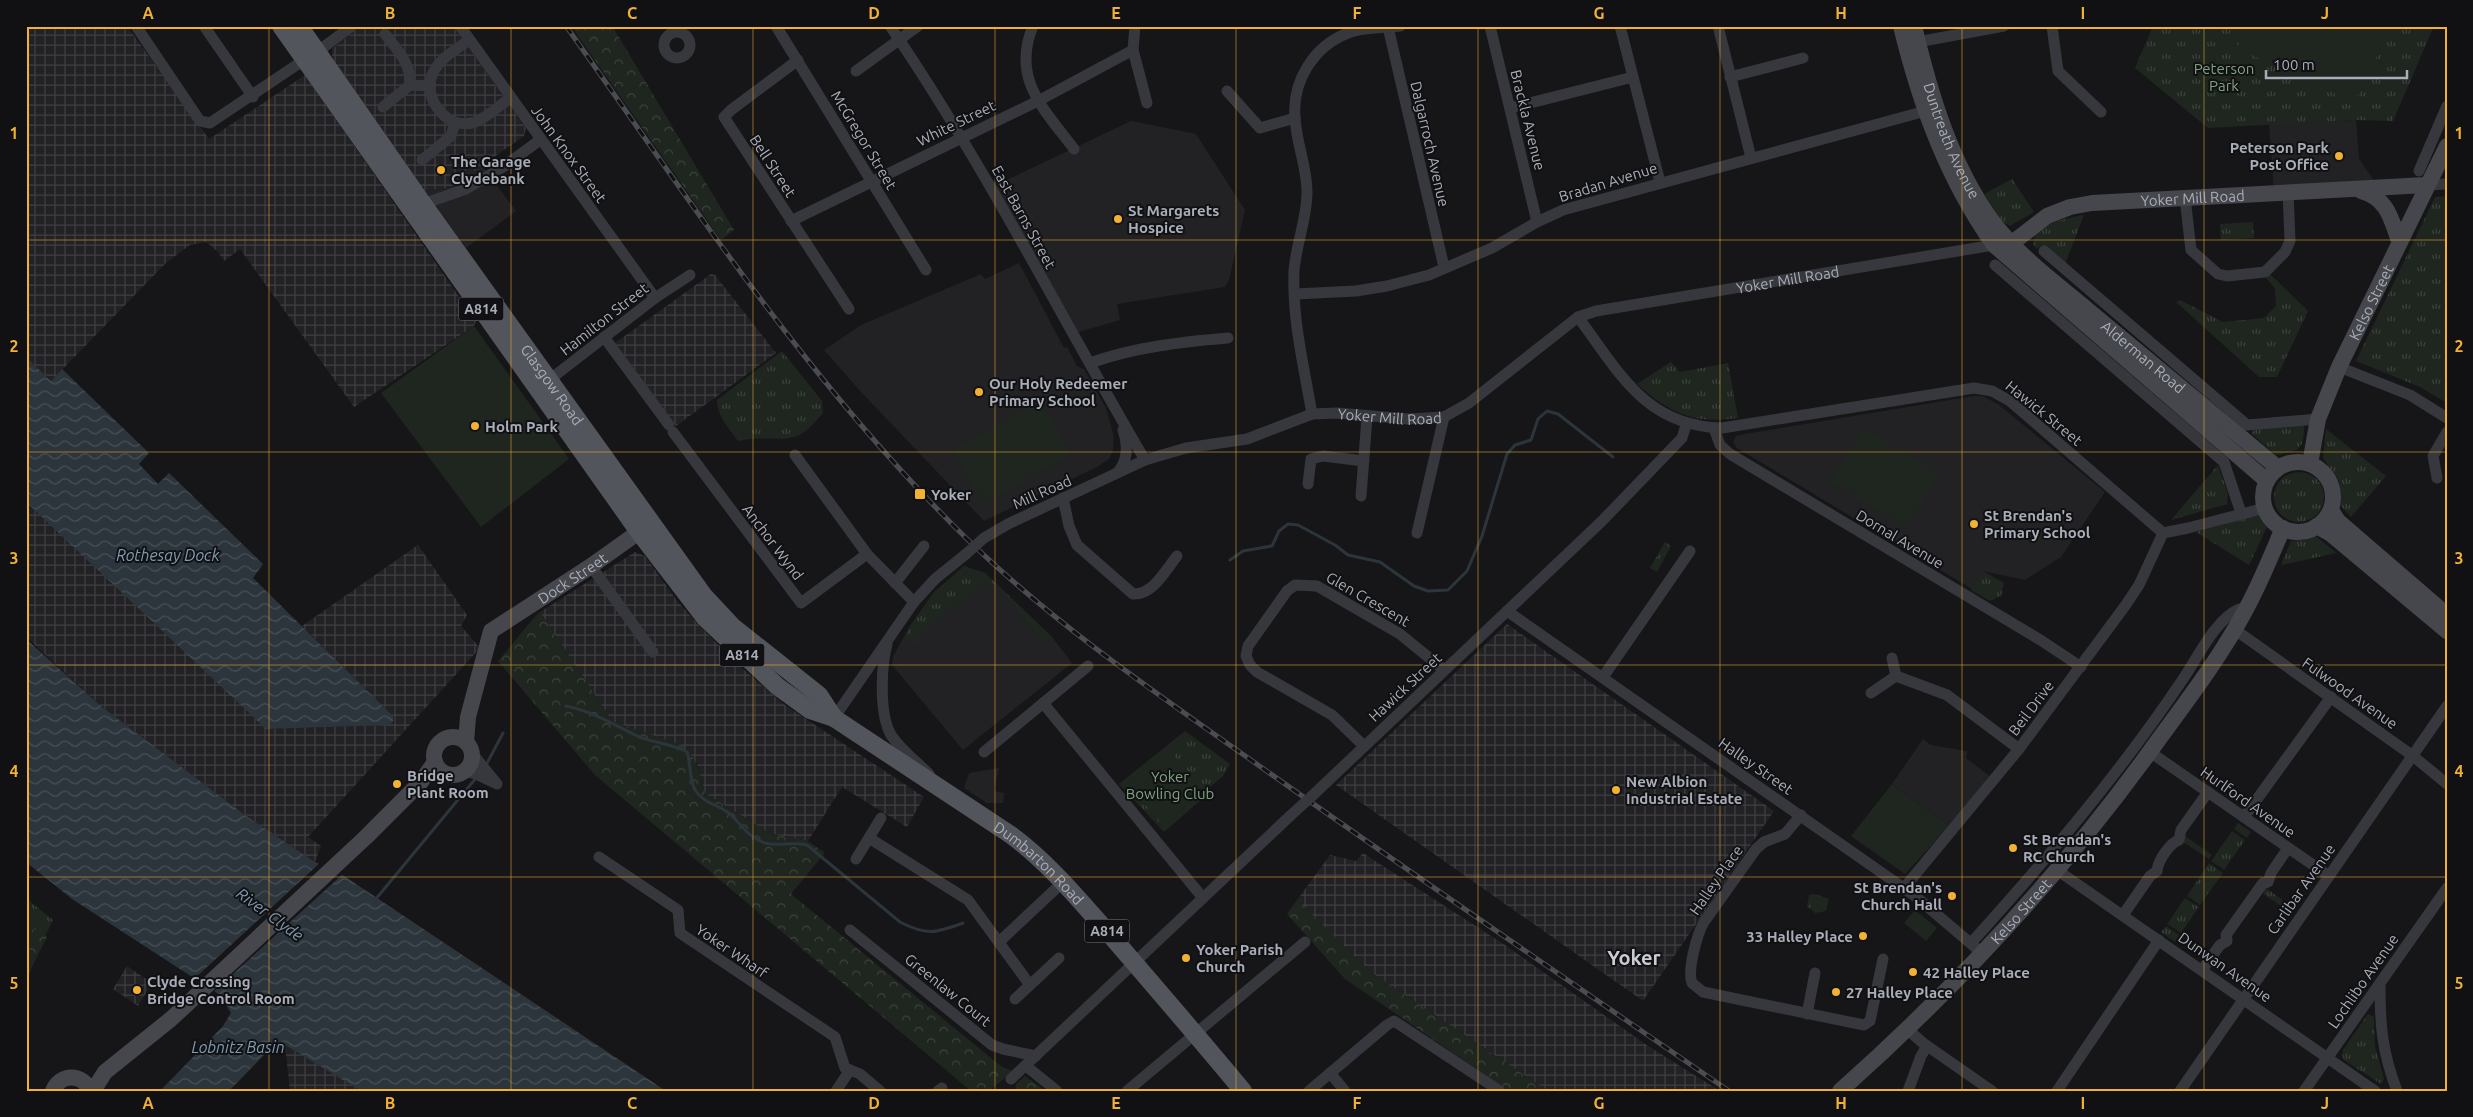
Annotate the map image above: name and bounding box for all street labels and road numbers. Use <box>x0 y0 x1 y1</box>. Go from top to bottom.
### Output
street label: Brackla Avenue <box>1507 68 1549 172</box>
street label: Dalgarroch Avenue <box>1407 80 1453 208</box>
street label: Duntreath Avenue <box>1921 81 1984 202</box>
street label: McGregor Street <box>828 87 900 193</box>
street label: White Street <box>914 97 998 149</box>
street label: John Knox Street <box>528 102 610 206</box>
street label: Bell Street <box>747 132 800 200</box>
street label: Bradan Avenue <box>1557 159 1659 205</box>
street label: East Barns Street <box>989 162 1059 272</box>
street label: Yoker Mill Road <box>2140 186 2245 209</box>
street label: Yoker Mill Road <box>1735 262 1840 296</box>
street label: Kelso Street <box>2345 262 2396 343</box>
street label: Hamilton Street <box>557 279 652 359</box>
road number: A814 <box>458 298 504 320</box>
street label: Alderman Road <box>2098 317 2189 396</box>
street label: Glasgow Road <box>518 341 587 428</box>
street label: Hawick Street <box>2002 377 2086 449</box>
street label: Yoker Mill Road <box>1337 405 1442 428</box>
street label: Mill Road <box>1010 472 1074 512</box>
street label: Anchor Wynd <box>739 501 807 583</box>
street label: Dornal Avenue <box>1853 506 1947 572</box>
street label: Dock Street <box>534 549 610 607</box>
street label: Glen Crescent <box>1323 568 1413 630</box>
road number: A814 <box>720 644 764 666</box>
street label: Hawick Street <box>1365 649 1445 725</box>
street label: Fulwood Avenue <box>2299 654 2401 732</box>
street label: Beil Drive <box>2005 677 2057 739</box>
street label: Halley Street <box>1716 734 1797 798</box>
street label: Hurlford Avenue <box>2197 763 2299 841</box>
street label: Dumbarton Road <box>991 818 1087 908</box>
street label: Carlibar Avenue <box>2264 841 2338 937</box>
street label: Halley Place <box>1686 842 1746 918</box>
street label: Kelso Street <box>1987 875 2054 947</box>
road number: A814 <box>1084 919 1130 942</box>
street label: Yoker Wharf <box>693 921 771 981</box>
street label: Dunwan Avenue <box>2175 929 2275 1005</box>
street label: Lochlibo Avenue <box>2324 931 2402 1031</box>
street label: Greenlaw Court <box>902 950 994 1030</box>

